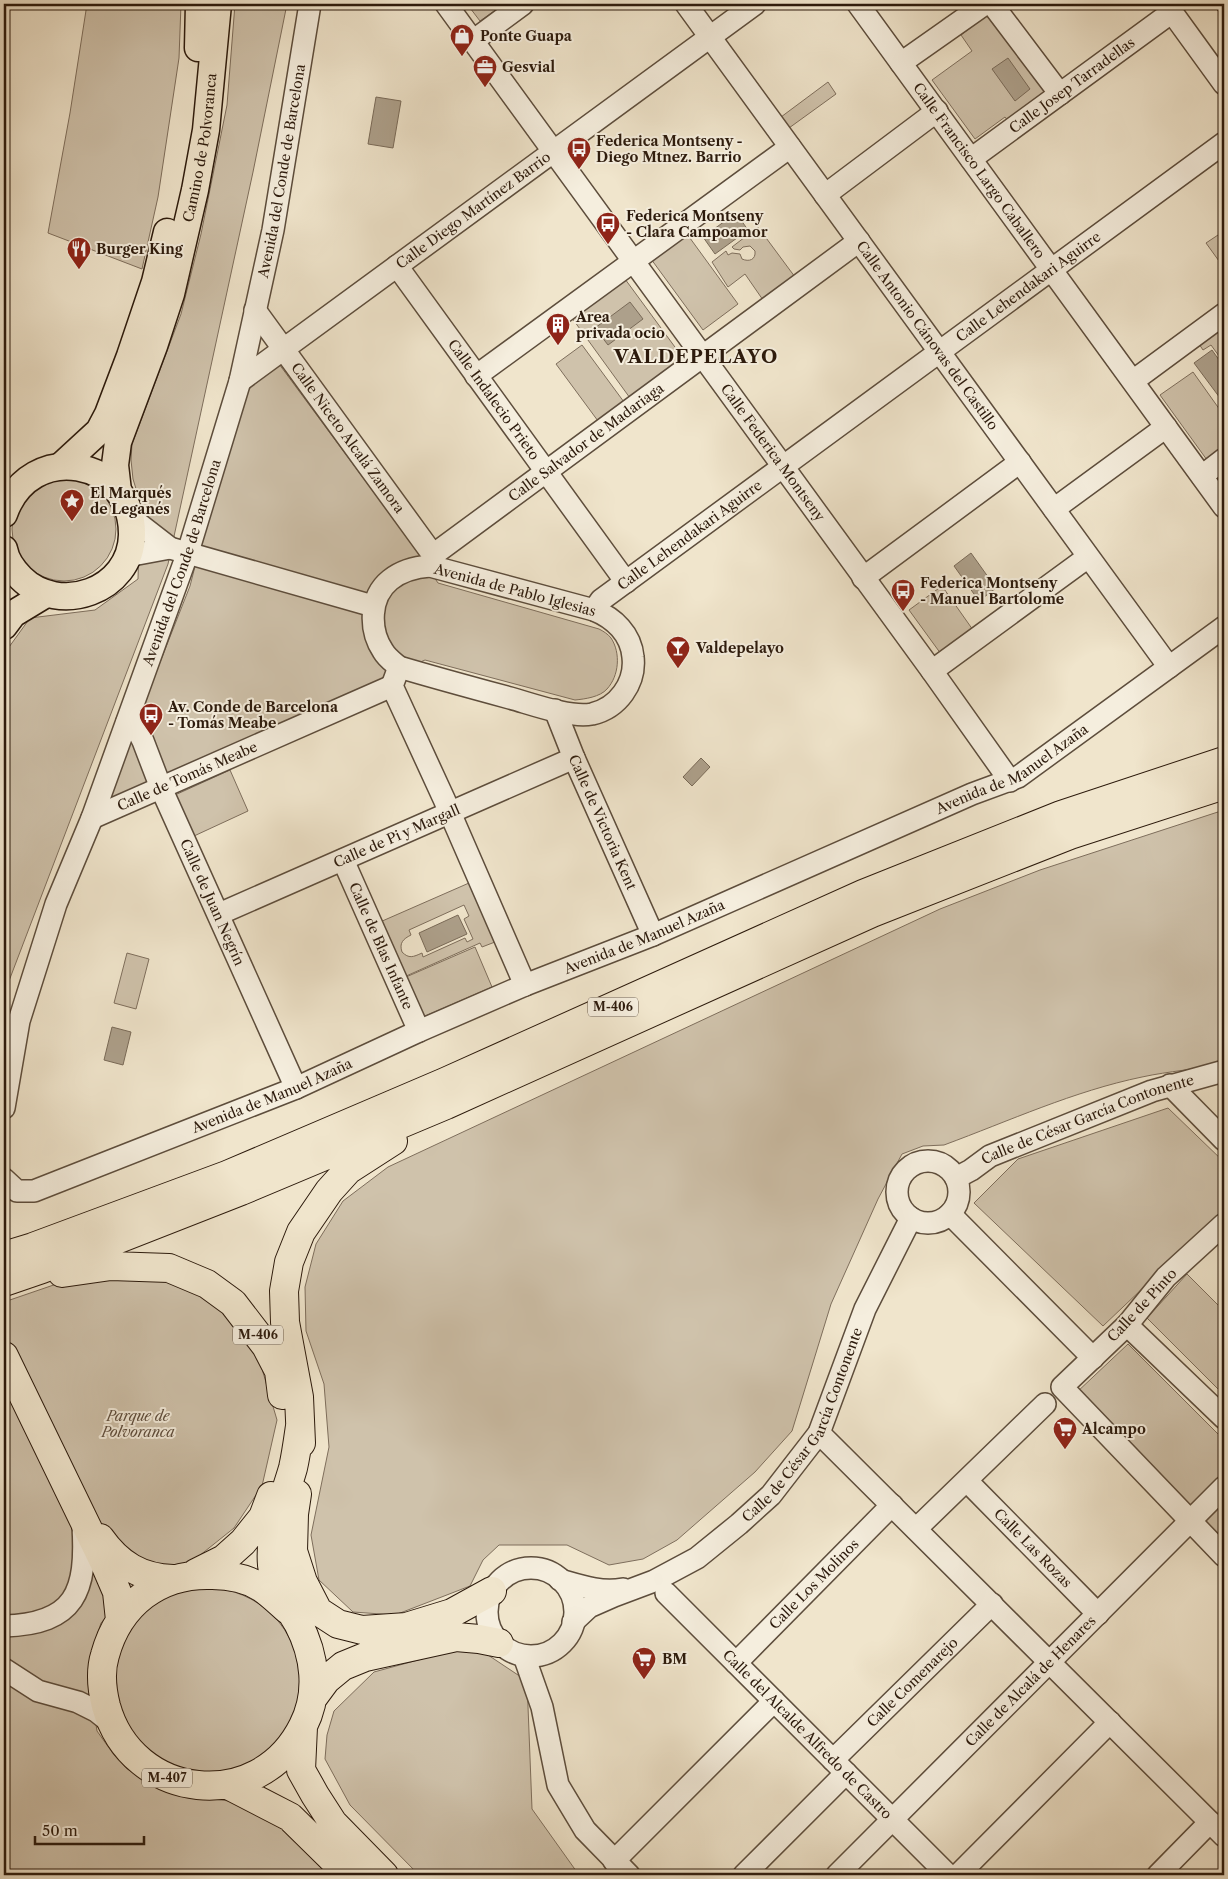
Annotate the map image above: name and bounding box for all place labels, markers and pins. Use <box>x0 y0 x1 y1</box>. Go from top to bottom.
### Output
shop icon: Ponte Guapa <box>449 23 475 57</box>
place label: Ponte Guapa <box>480 27 573 45</box>
office icon: Gesvial <box>472 54 498 88</box>
place label: Gesvial <box>502 58 555 76</box>
place label: Federica Montseny - Diego Mtnez. Barrio <box>596 132 743 166</box>
bus stop icon: Federica Montseny - Diego Mtnez. Barrio <box>566 136 592 170</box>
place label: Federica Montseny - Clara Campoamor <box>626 207 768 241</box>
bus stop icon: Federica Montseny - Clara Campoamor <box>595 211 621 245</box>
restaurant icon: Burger King <box>66 236 92 270</box>
place label: Burger King <box>96 240 184 258</box>
place label: Area privada ocio <box>575 308 665 342</box>
building icon: Area privada ocio <box>545 312 571 346</box>
place label: El Marqués de Leganés <box>90 484 171 518</box>
place icon: El Marqués de Leganés <box>59 488 85 522</box>
place label: Federica Montseny - Manuel Bartolome <box>920 574 1064 608</box>
bus stop icon: Federica Montseny - Manuel Bartolome <box>890 578 916 612</box>
bar icon: Valdepelayo <box>665 635 691 669</box>
place label: Valdepelayo <box>695 639 784 657</box>
place label: Av. Conde de Barcelona - Tomás Meabe <box>167 698 339 732</box>
bus stop icon: Av. Conde de Barcelona - Tomás Meabe <box>138 702 164 736</box>
supermarket icon: Alcampo <box>1052 1416 1078 1450</box>
place label: Alcampo <box>1081 1420 1146 1438</box>
supermarket icon: BM <box>631 1646 657 1680</box>
place label: BM <box>662 1650 687 1668</box>

